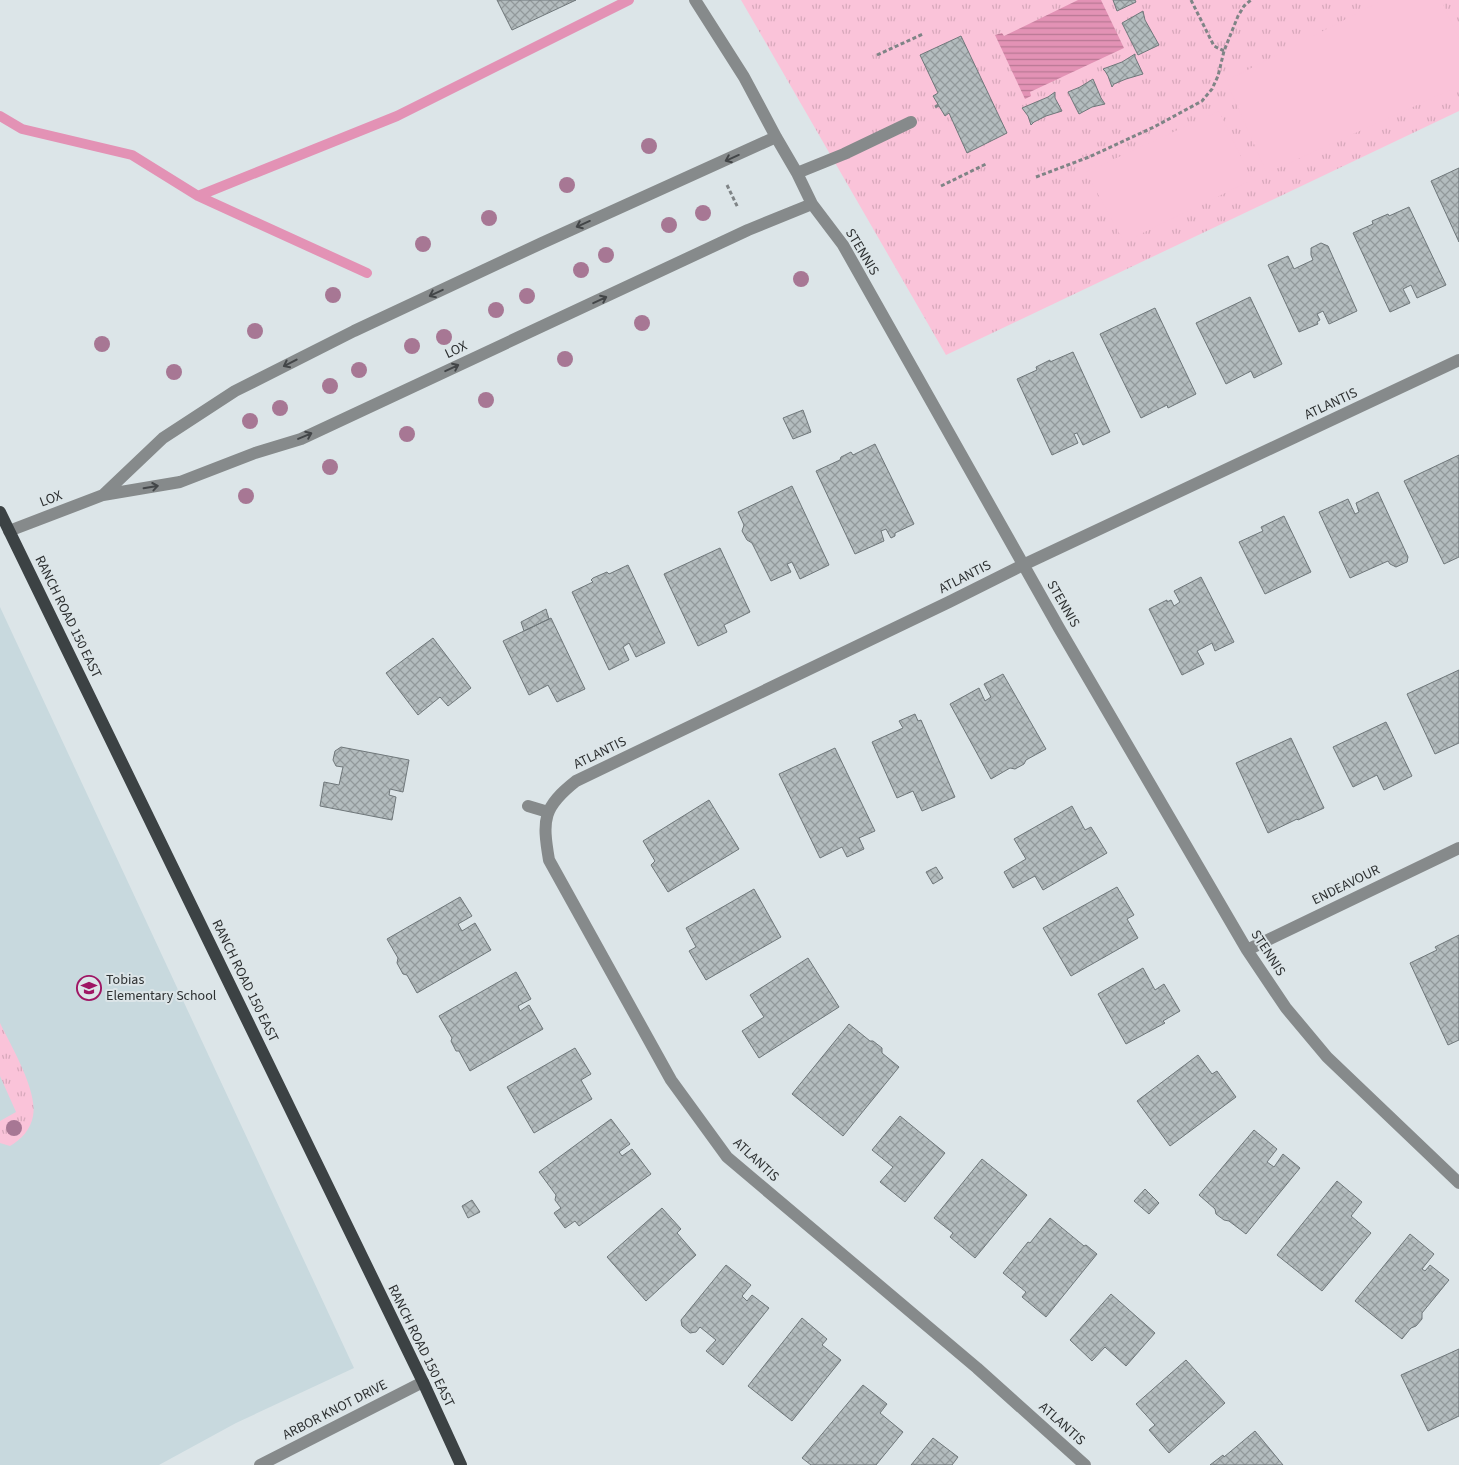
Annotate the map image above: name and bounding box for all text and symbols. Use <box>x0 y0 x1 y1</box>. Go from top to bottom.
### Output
one-way arrow <box>725 153 740 163</box>
one-way arrow <box>576 220 591 230</box>
street label: STENNIS <box>840 225 884 279</box>
one-way arrow <box>429 288 444 298</box>
one-way arrow <box>592 294 607 304</box>
street label: LOX <box>441 336 471 364</box>
one-way arrow <box>282 358 297 368</box>
one-way arrow <box>444 363 459 372</box>
street label: ATLANTIS <box>1301 383 1361 425</box>
one-way arrow <box>297 431 312 441</box>
one-way arrow <box>142 481 158 491</box>
street label: LOX <box>37 486 65 512</box>
street label: RANCH ROAD 150 EAST <box>30 552 107 682</box>
street label: ATLANTIS <box>935 555 995 599</box>
street label: STENNIS <box>1041 577 1085 631</box>
street label: ATLANTIS <box>570 732 630 774</box>
street label: ENDEAVOUR <box>1309 860 1383 910</box>
street label: RANCH ROAD 150 EAST <box>207 916 284 1046</box>
street label: STENNIS <box>1246 926 1290 980</box>
place label: Tobias Elementary School <box>106 970 217 1006</box>
school or university icon: Tobias Elementary School <box>76 975 102 1001</box>
street label: ATLANTIS <box>729 1133 783 1187</box>
street label: RANCH ROAD 150 EAST <box>383 1281 460 1411</box>
street label: ARBOR KNOT DRIVE <box>279 1375 391 1445</box>
street label: ATLANTIS <box>1034 1398 1090 1450</box>

